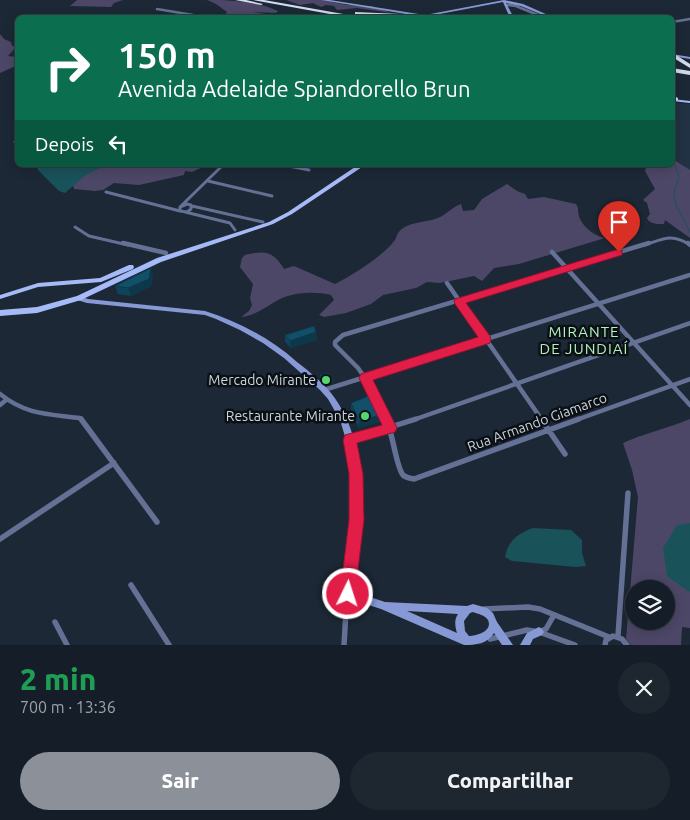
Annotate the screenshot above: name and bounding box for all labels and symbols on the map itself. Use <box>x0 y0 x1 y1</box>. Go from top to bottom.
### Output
pin <box>598 201 640 252</box>
district label: MIRANTE DE JUNDIAÍ <box>540 323 628 357</box>
place label: Mercado Mirante <box>208 372 316 388</box>
marker: Mercado Mirante <box>320 374 332 386</box>
street label: Rua Armando Giamarco <box>465 389 609 455</box>
place label: Restaurante Mirante <box>226 408 355 424</box>
marker: Restaurante Mirante <box>359 410 371 422</box>
position arrow <box>321 567 373 619</box>

